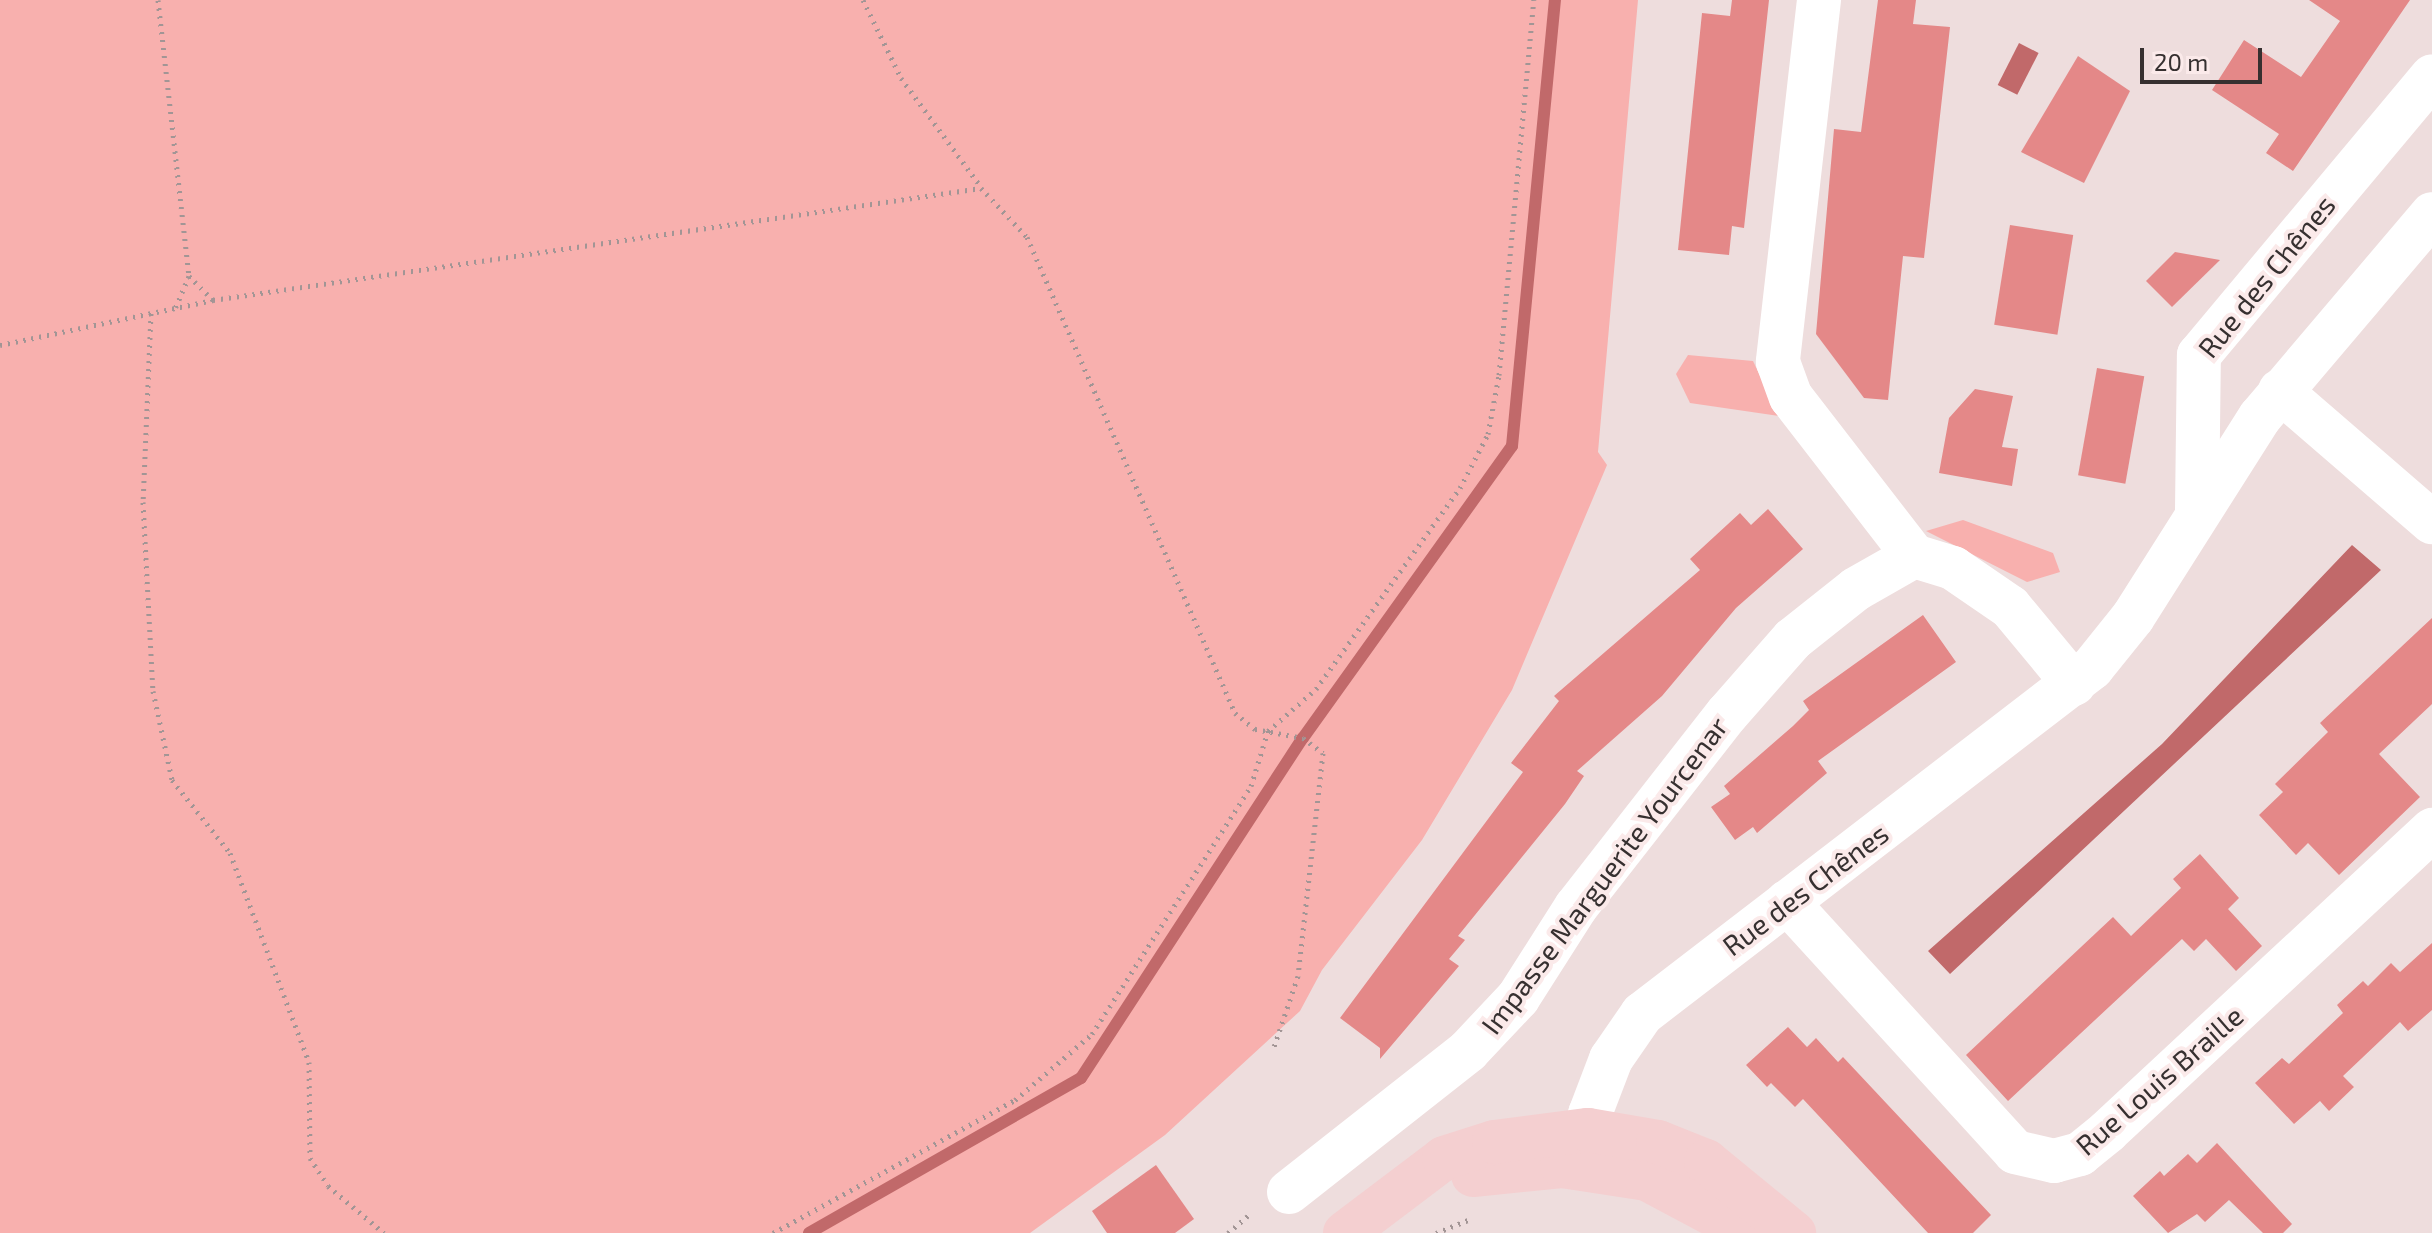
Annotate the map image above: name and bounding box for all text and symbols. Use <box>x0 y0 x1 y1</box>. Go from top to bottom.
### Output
scale bar <box>2144 32 2266 82</box>
text: 20 m <box>2154 47 2208 76</box>
street label: Rue des Chênes <box>2190 188 2342 364</box>
street label: Impasse Marguerite Yourcenar <box>1473 709 1735 1041</box>
street label: Rue des Chênes <box>1715 816 1895 962</box>
street label: Rue Louis Braille <box>2068 998 2250 1162</box>

